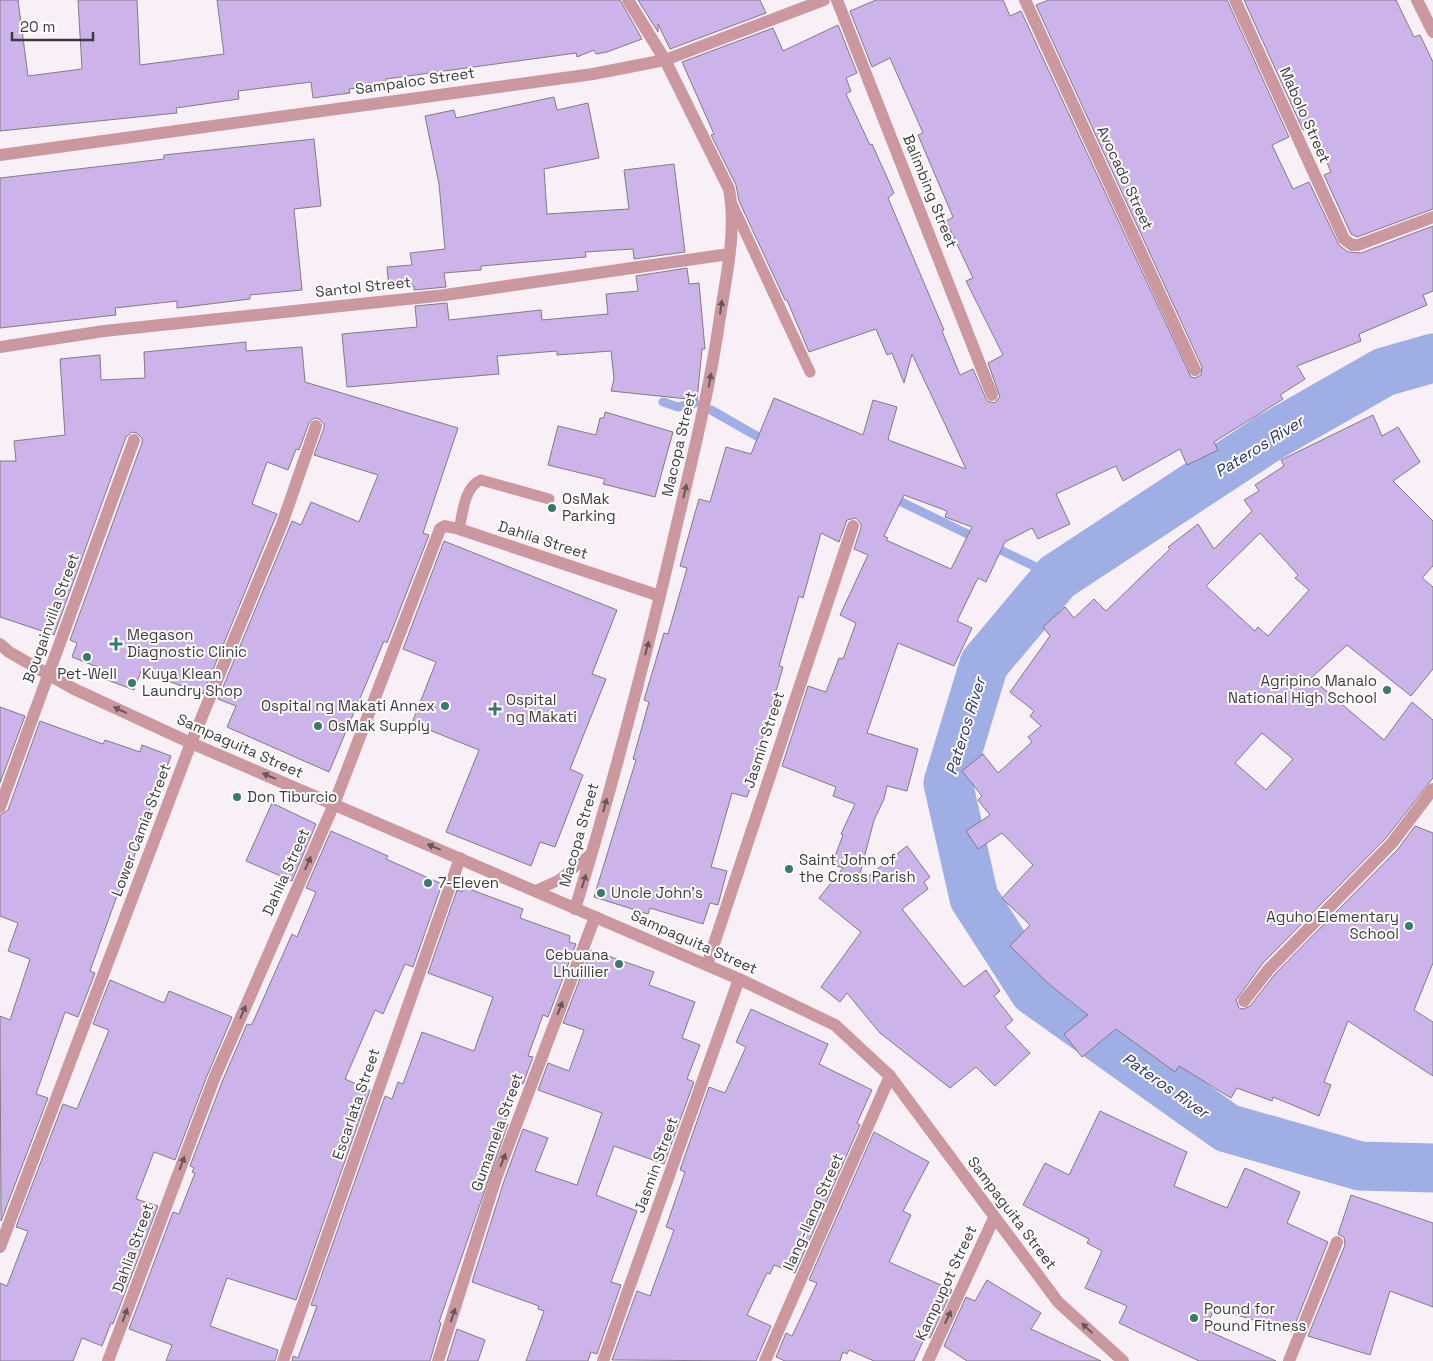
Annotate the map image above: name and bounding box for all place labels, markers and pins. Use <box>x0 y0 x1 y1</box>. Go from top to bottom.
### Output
place label: OsMak Parking <box>562 489 616 525</box>
marker: OsMak Parking <box>546 502 558 514</box>
place label: Megason Diagnostic Clinic <box>127 625 247 661</box>
marker: Megason Diagnostic Clinic <box>109 637 123 651</box>
marker: Pet-Well <box>81 651 93 663</box>
place label: Pet-Well <box>57 664 117 683</box>
place label: Kuya Klean Laundry Shop <box>142 664 243 700</box>
place label: Agripino Manalo National High School <box>1228 671 1377 707</box>
marker: Kuya Klean Laundry Shop <box>126 677 138 689</box>
marker: Agripino Manalo National High School <box>1381 684 1393 696</box>
place label: Ospital ng Makati <box>506 690 577 726</box>
place label: Ospital ng Makati Annex <box>261 696 435 715</box>
marker: Ospital ng Makati Annex <box>439 700 451 712</box>
marker: Ospital ng Makati <box>488 702 502 716</box>
place label: OsMak Supply <box>328 716 430 735</box>
marker: OsMak Supply <box>312 720 324 732</box>
place label: Don Tiburcio <box>247 787 337 806</box>
marker: Don Tiburcio <box>231 791 243 803</box>
place label: Saint John of the Cross Parish <box>799 850 916 886</box>
marker: Saint John of the Cross Parish <box>783 863 795 875</box>
place label: 7-Eleven <box>438 873 499 892</box>
marker: 7-Eleven <box>422 877 434 889</box>
place label: Uncle John's <box>611 883 703 902</box>
marker: Uncle John's <box>595 887 607 899</box>
place label: Aguho Elementary School <box>1266 907 1399 943</box>
marker: Aguho Elementary School <box>1403 920 1415 932</box>
place label: Cebuana Lhuillier <box>545 945 609 981</box>
marker: Cebuana Lhuillier <box>613 958 625 970</box>
place label: Pound for Pound Fitness <box>1204 1299 1307 1335</box>
marker: Pound for Pound Fitness <box>1188 1312 1200 1324</box>

